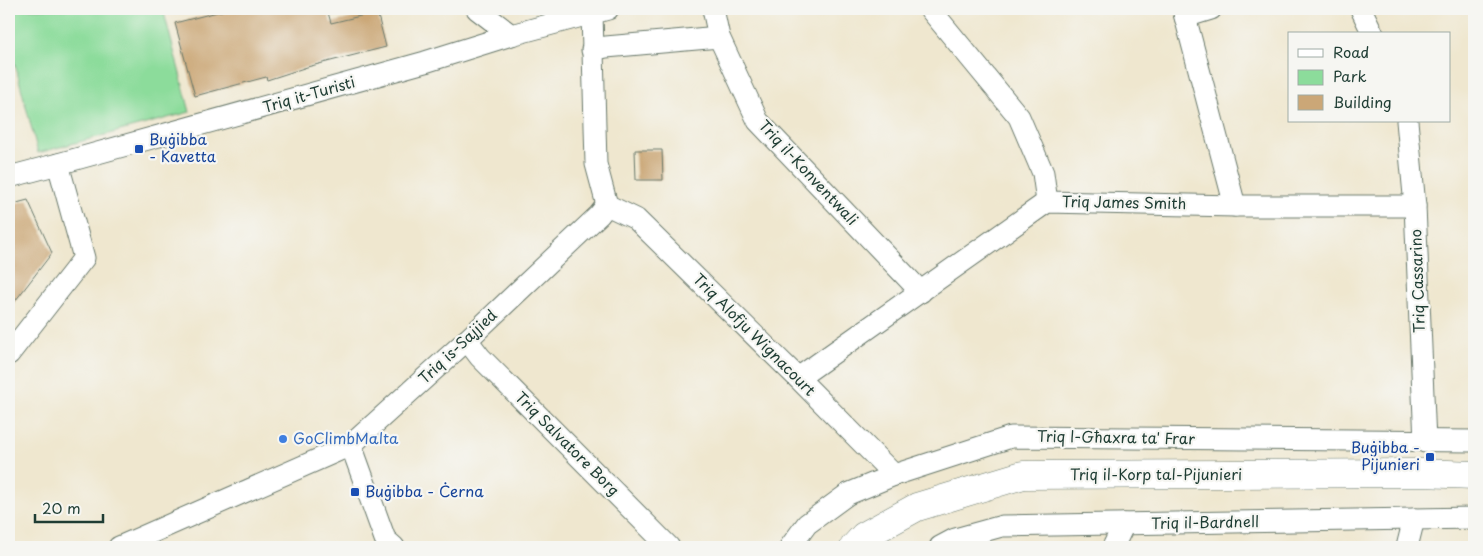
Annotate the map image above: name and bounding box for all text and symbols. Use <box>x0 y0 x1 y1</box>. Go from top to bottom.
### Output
legend <box>1288 32 1450 122</box>
text: Road <box>1333 40 1369 63</box>
text: Park <box>1333 64 1367 87</box>
street label: Triq it-Turisti <box>260 69 357 118</box>
text: Building <box>1333 90 1392 113</box>
street label: Triq il-Konventwali <box>754 114 864 230</box>
place label: Buġibba - Kavetta <box>149 127 216 167</box>
marker: Buġibba - Kavetta <box>133 143 145 155</box>
street label: Triq James Smith <box>1062 189 1186 214</box>
street label: Triq Cassarino <box>1403 229 1430 333</box>
street label: Triq Alofju Wignacourt <box>688 267 822 401</box>
street label: Triq is-Sajjied <box>412 303 501 389</box>
street label: Triq Salvatore Borg <box>511 385 626 500</box>
street label: Triq l-Għaxra ta' Frar <box>1037 424 1195 449</box>
place label: GoClimbMalta <box>293 426 399 449</box>
marker: GoClimbMalta <box>277 433 289 445</box>
place label: Buġibba - Pijunieri <box>1351 435 1420 475</box>
marker: Buġibba - Pijunieri <box>1424 451 1436 463</box>
street label: Triq il-Korp tal-Pijunieri <box>1070 462 1242 485</box>
place label: Buġibba - Ċerna <box>365 479 484 502</box>
marker: Buġibba - Ċerna <box>349 486 361 498</box>
scale bar <box>35 491 102 523</box>
text: 20 m <box>42 496 81 519</box>
street label: Triq il-Bardnell <box>1151 509 1259 534</box>

